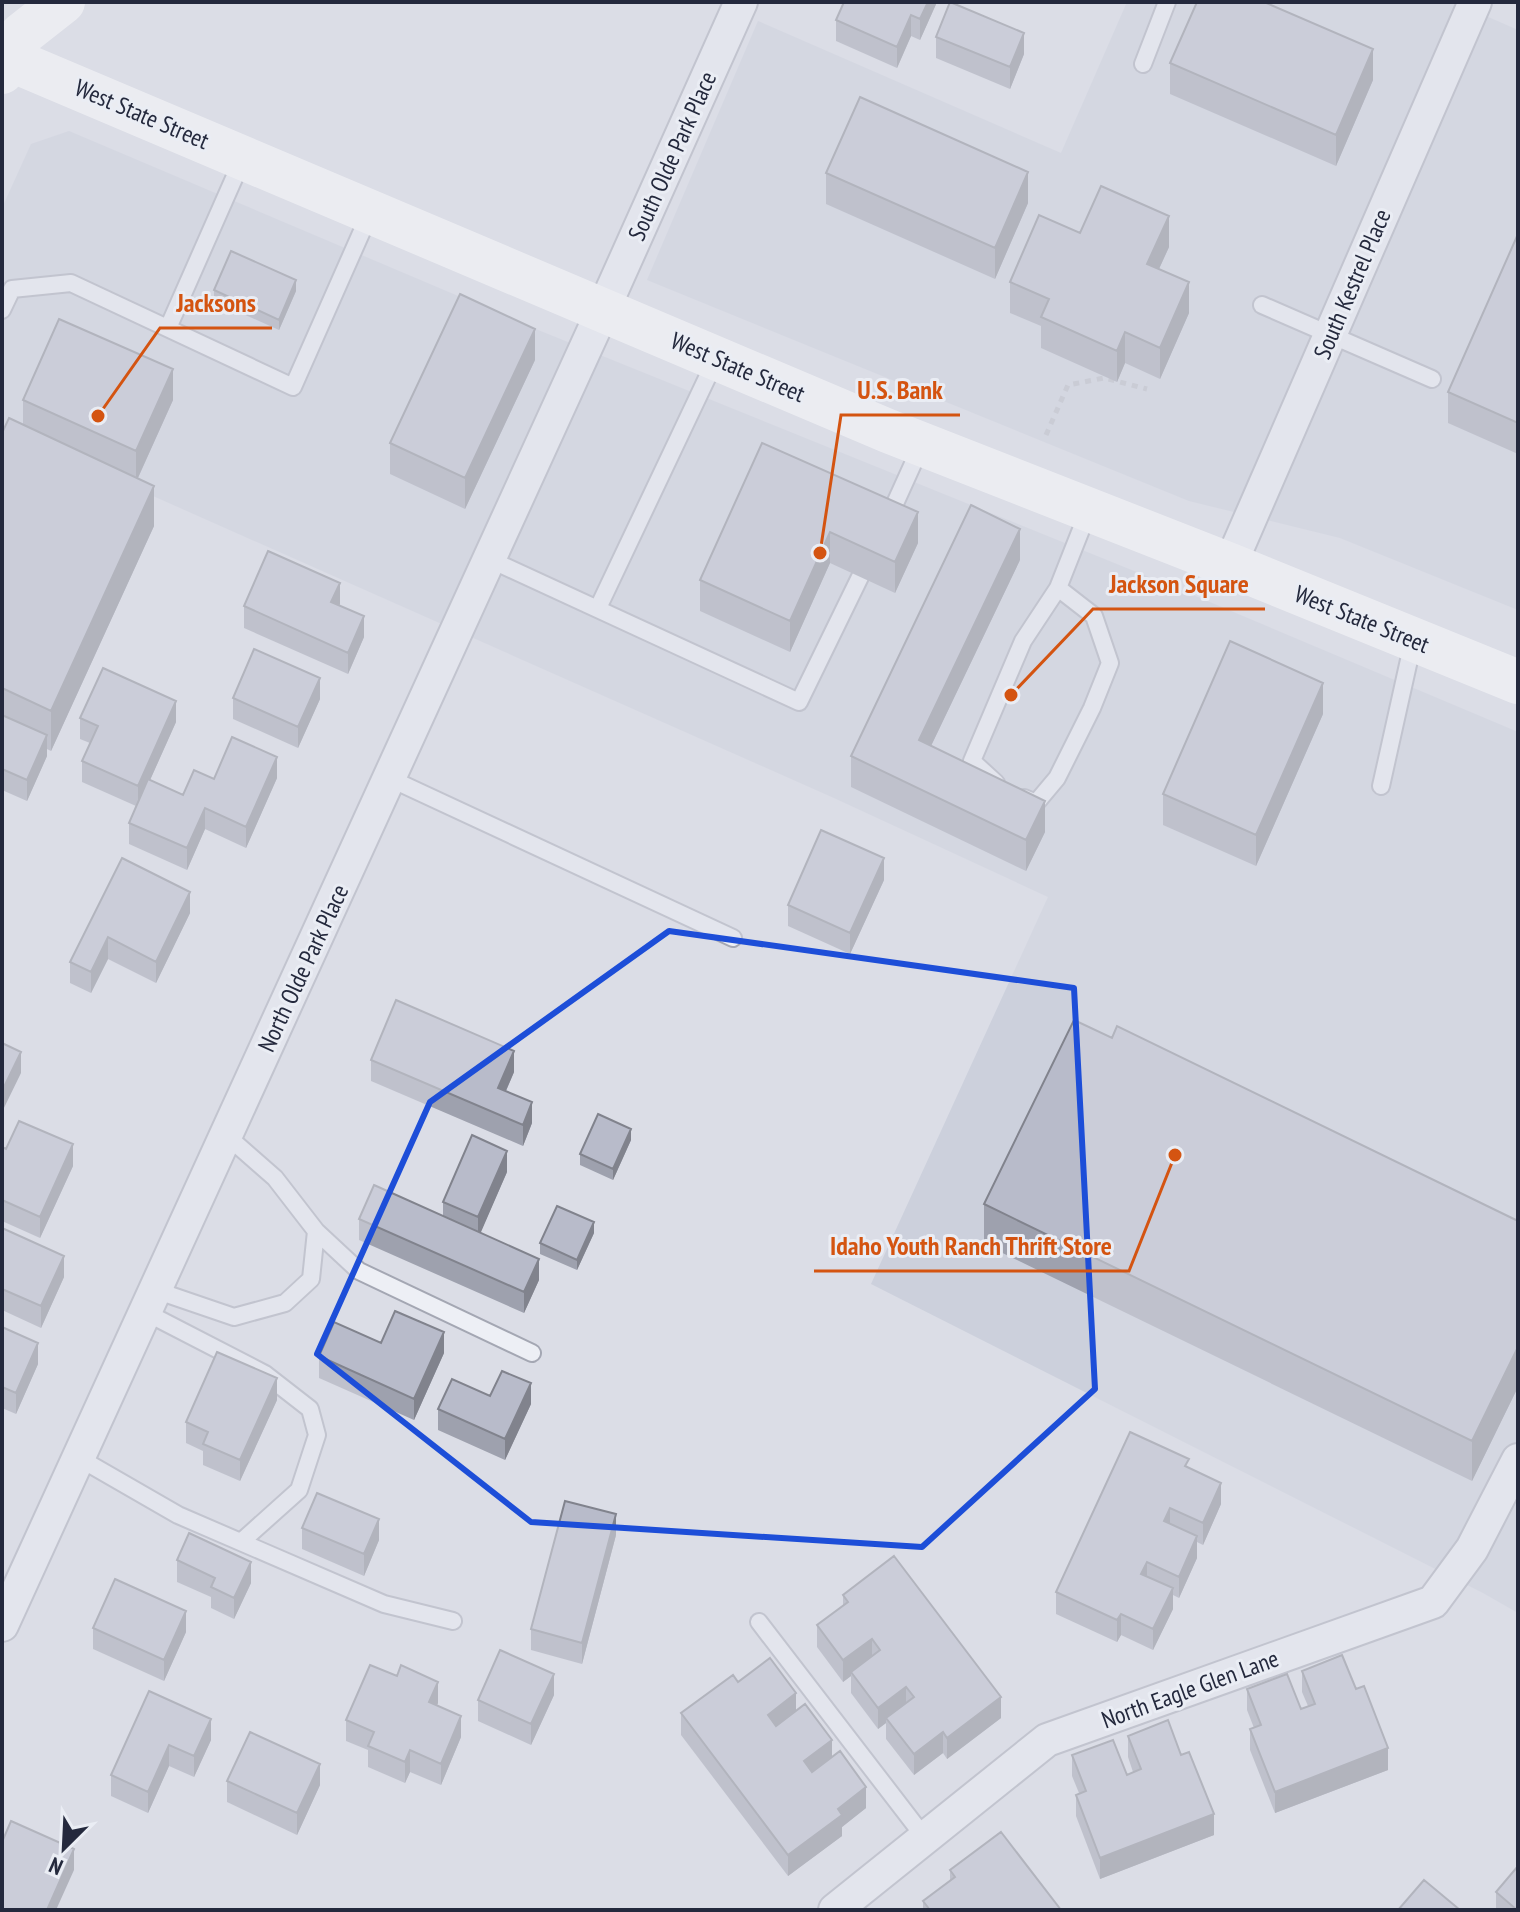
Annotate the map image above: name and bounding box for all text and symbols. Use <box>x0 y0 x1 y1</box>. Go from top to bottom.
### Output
street label: South Olde Park Place <box>621 67 723 245</box>
street label: West State Street <box>70 72 214 156</box>
street label: South Kestrel Place <box>1306 204 1398 364</box>
callout: Jacksons <box>160 278 272 328</box>
text: Jacksons <box>175 286 256 319</box>
street label: West State Street <box>666 325 810 409</box>
callout: U.S. Bank <box>841 365 960 415</box>
text: U.S. Bank <box>857 373 943 406</box>
callout: Jackson Square <box>1093 559 1265 609</box>
text: Jackson Square <box>1108 567 1249 600</box>
street label: West State Street <box>1290 578 1434 660</box>
street label: North Olde Park Place <box>251 879 355 1057</box>
callout: Idaho Youth Ranch Thrift Store <box>814 1221 1129 1271</box>
text: Idaho Youth Ranch Thrift Store <box>830 1229 1112 1262</box>
street label: North Eagle Glen Lane <box>1097 1643 1283 1735</box>
north arrow <box>24 1808 104 1888</box>
text: N <box>45 1851 67 1881</box>

